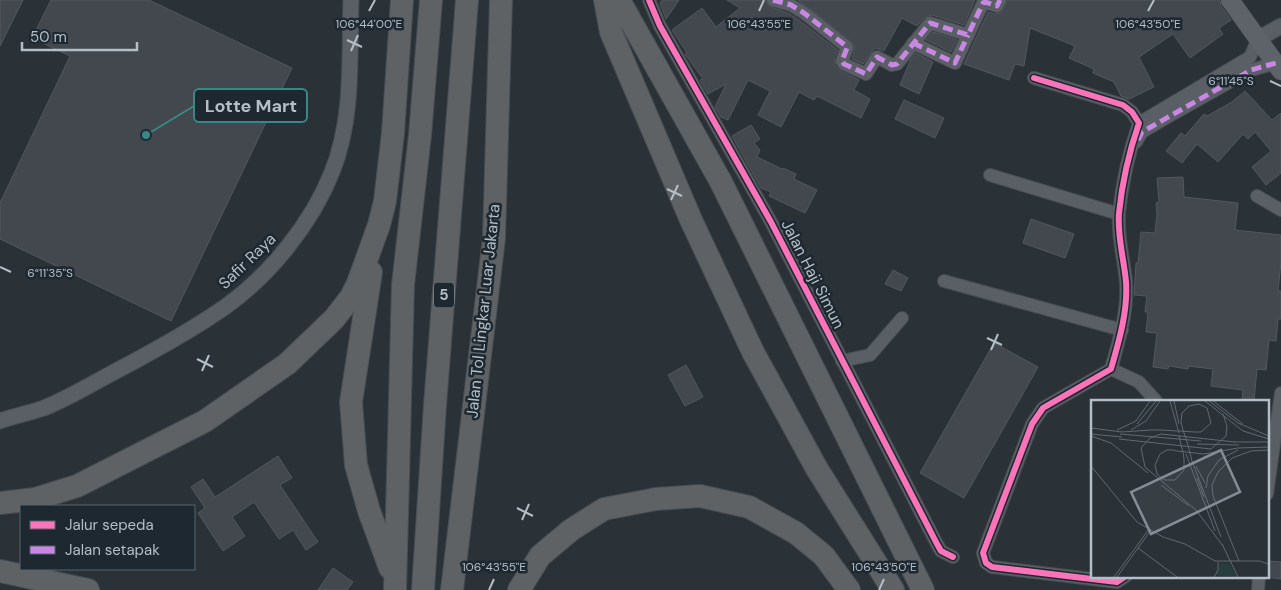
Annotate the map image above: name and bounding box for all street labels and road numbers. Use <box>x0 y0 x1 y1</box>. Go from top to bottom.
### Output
street label: Jalan Tol Lingkar Luar Jakarta <box>461 203 505 419</box>
street label: Jalan Haji Simun <box>776 216 850 332</box>
street label: Safir Raya <box>214 228 280 294</box>
road number: 5 <box>434 282 454 308</box>

